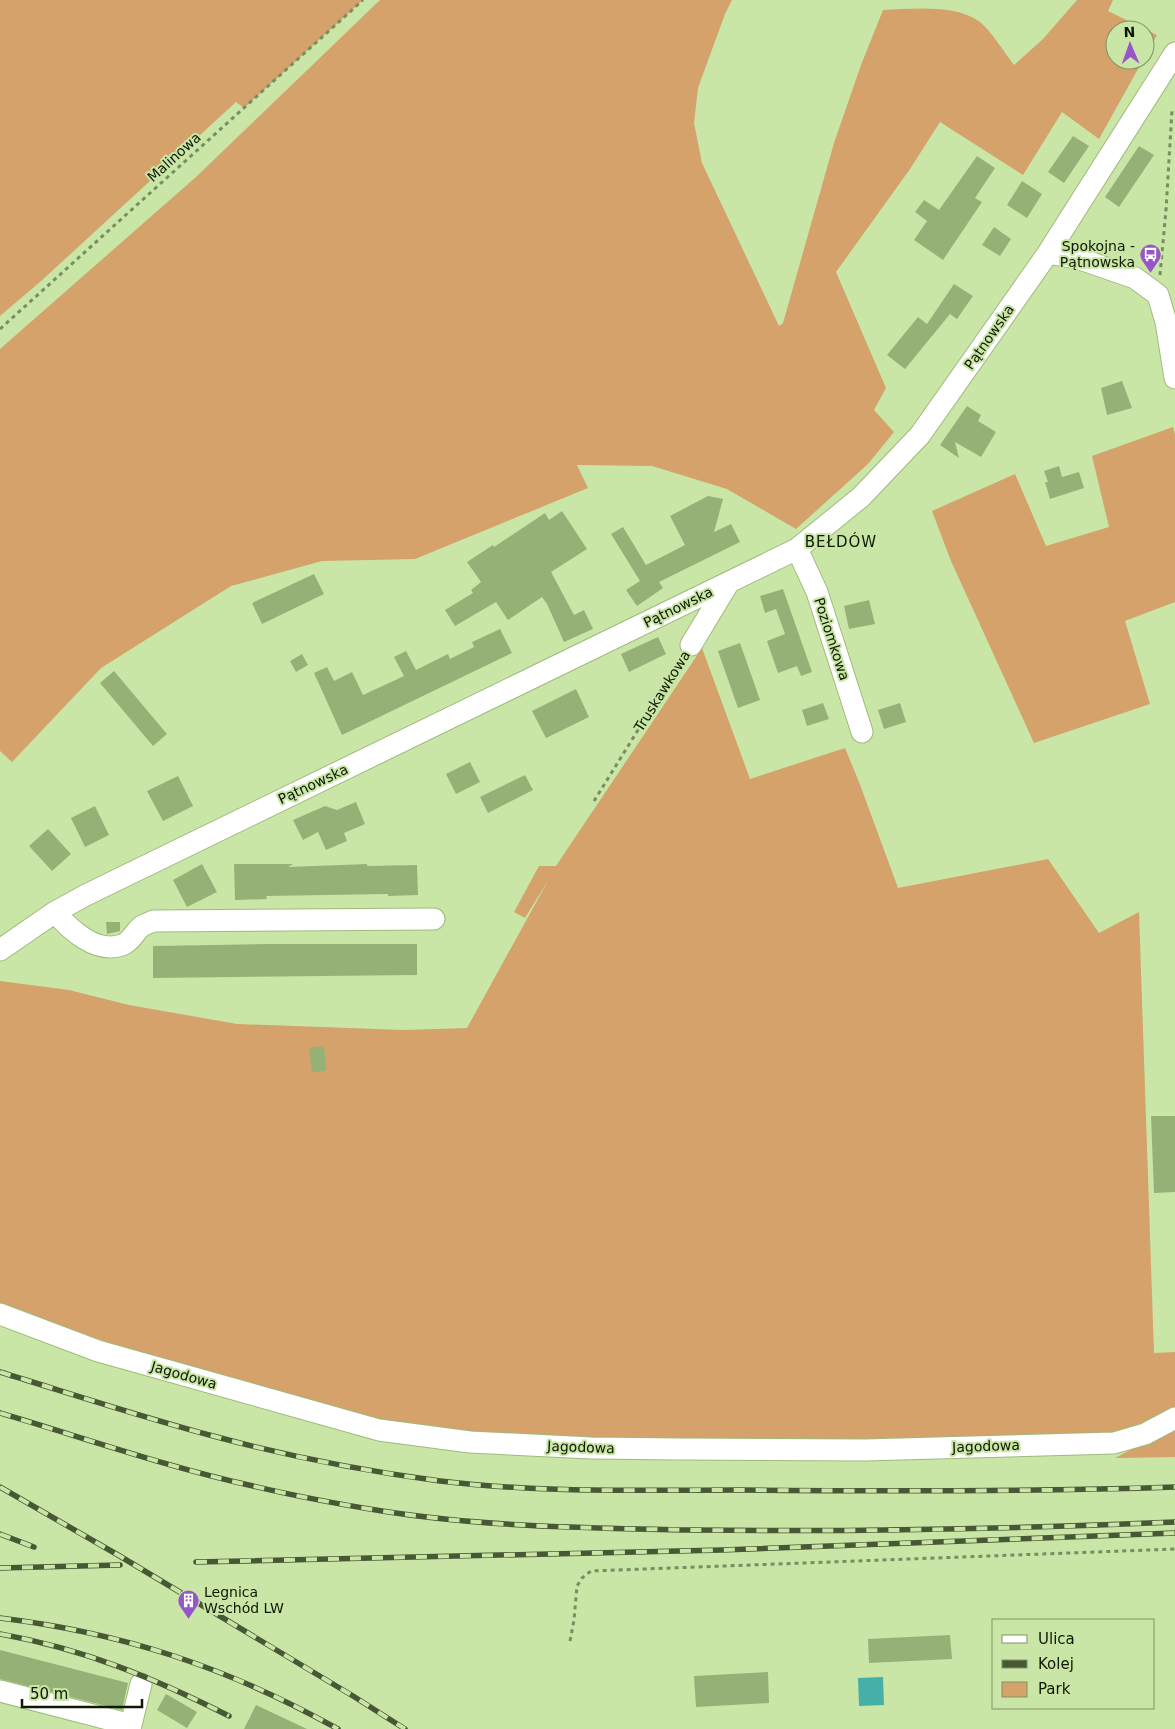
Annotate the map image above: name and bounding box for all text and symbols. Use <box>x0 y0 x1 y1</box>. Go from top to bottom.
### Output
north arrow <box>1105 20 1155 70</box>
text: N <box>1123 24 1136 40</box>
street label: Malinowa <box>144 129 204 185</box>
place label: Spokojna - Pątnowska <box>1060 238 1135 270</box>
bus stop icon: Spokojna - Pątnowska <box>1139 242 1163 273</box>
street label: Pątnowska <box>961 302 1017 372</box>
district label: BEŁDÓW <box>805 532 877 551</box>
street label: Pątnowska <box>641 583 715 631</box>
street label: Poziomkowa <box>811 596 853 682</box>
street label: Truskawkowa <box>630 648 693 735</box>
street label: Pątnowska <box>276 761 350 807</box>
street label: Jagodowa <box>148 1358 219 1392</box>
street label: Jagodowa <box>951 1437 1020 1455</box>
street label: Jagodowa <box>546 1438 615 1456</box>
place label: Legnica Wschód LW <box>204 1584 284 1616</box>
building icon: Legnica Wschód LW <box>176 1588 200 1619</box>
legend <box>992 1619 1155 1709</box>
text: Ulica <box>1038 1630 1075 1648</box>
text: Kolej <box>1038 1655 1074 1673</box>
scale bar <box>22 1676 142 1708</box>
text: Park <box>1038 1680 1071 1698</box>
text: 50 m <box>30 1685 68 1703</box>

